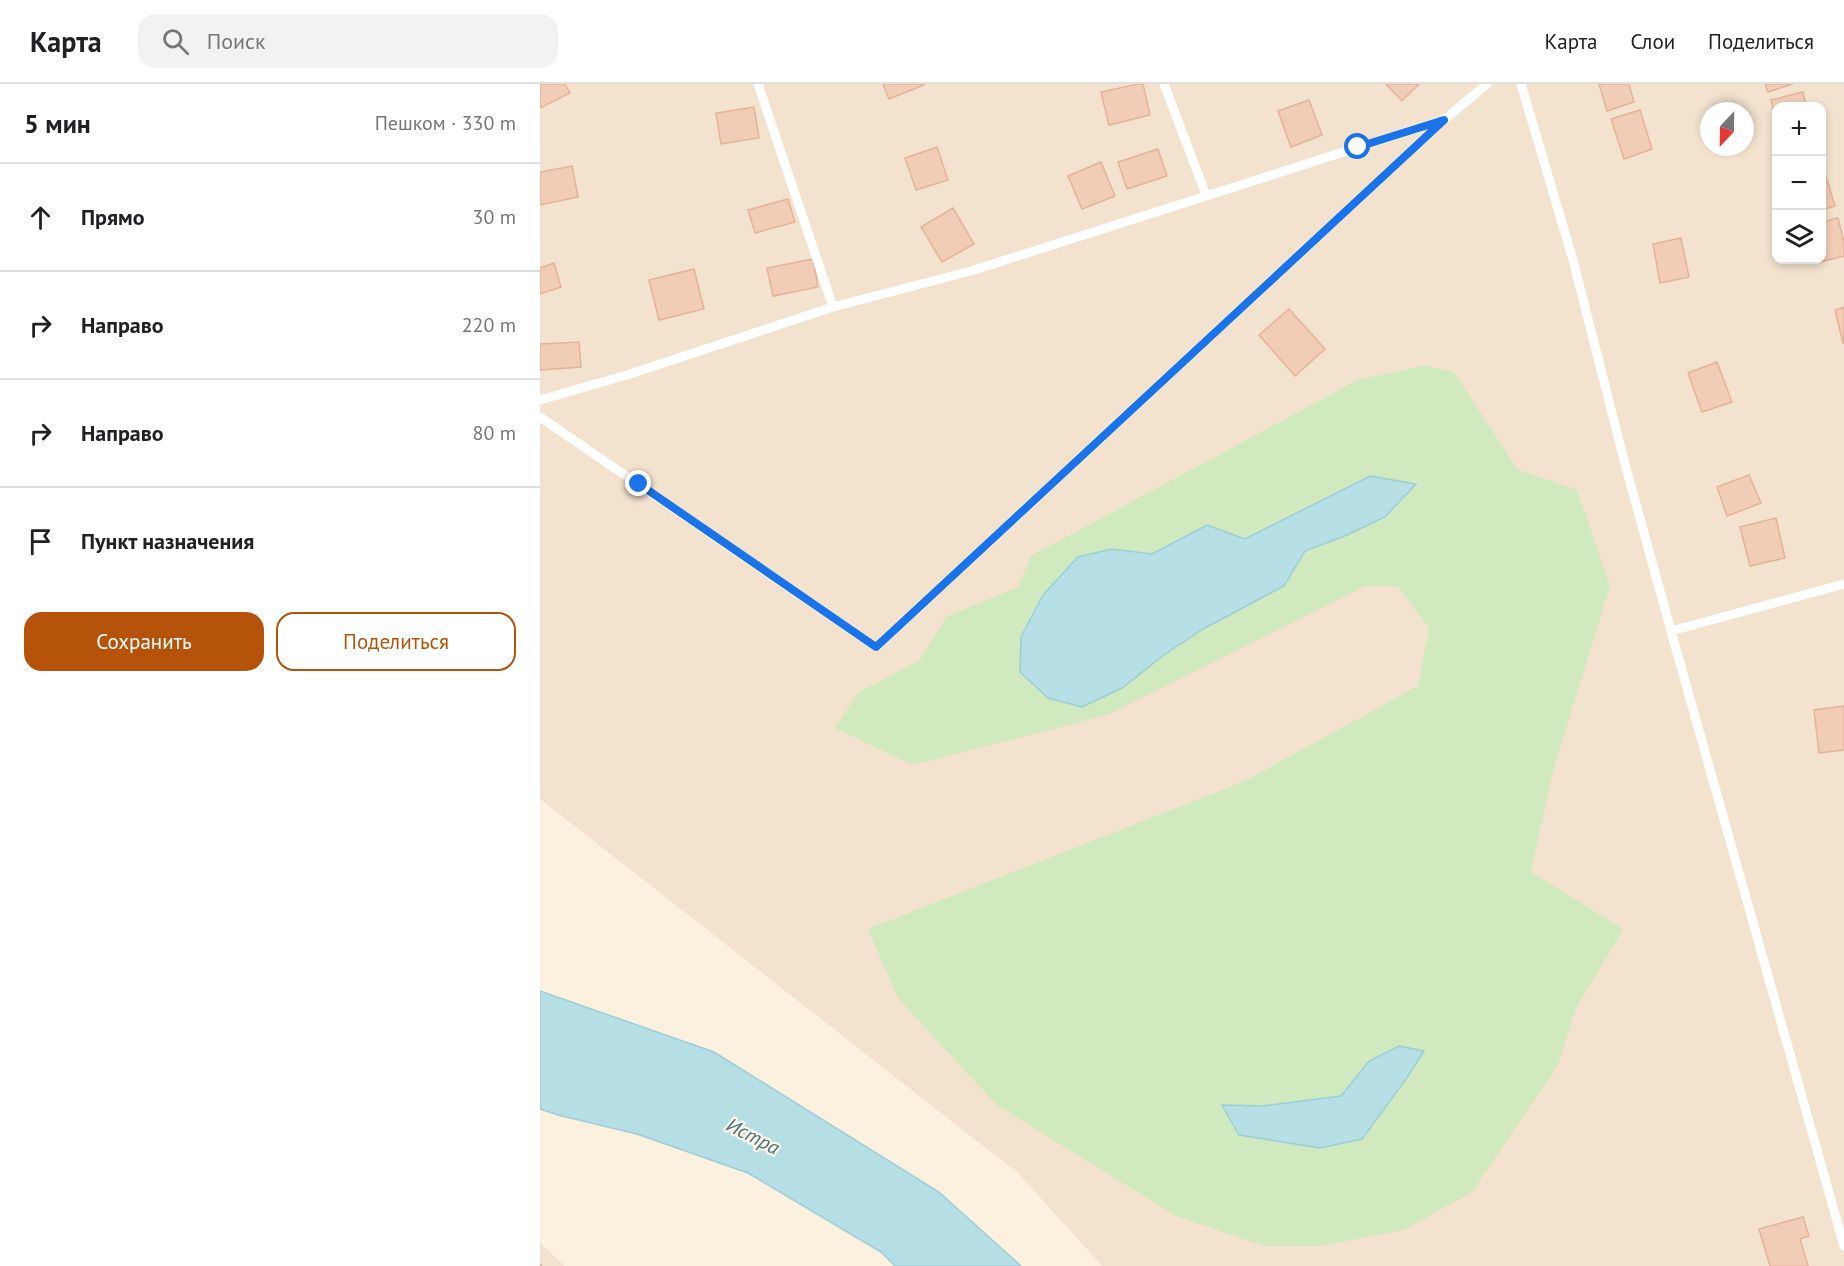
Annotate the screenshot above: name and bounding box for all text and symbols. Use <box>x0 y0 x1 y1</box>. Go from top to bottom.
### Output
search box <box>138 14 558 68</box>
text: Карта <box>30 23 102 60</box>
icon: search <box>159 25 192 58</box>
text: Поиск <box>207 27 266 55</box>
text: Карта <box>1544 28 1597 55</box>
text: Слои <box>1630 28 1675 55</box>
text: Поделиться <box>1708 28 1814 55</box>
north arrow <box>1700 102 1754 156</box>
map controls <box>1772 102 1826 264</box>
button: + <box>1772 102 1826 156</box>
text: 5 мин <box>24 107 91 140</box>
text: Пешком · 330 m <box>375 110 516 136</box>
route start <box>1344 133 1370 159</box>
button: − <box>1772 156 1826 210</box>
icon: ahead <box>24 201 57 234</box>
text: Прямо <box>81 203 144 231</box>
text: 30 m <box>473 204 516 230</box>
button: layers <box>1772 210 1826 264</box>
icon: right <box>24 309 57 342</box>
text: Направо <box>81 311 164 339</box>
text: 220 m <box>462 312 516 338</box>
icon: right <box>24 417 57 450</box>
text: Направо <box>81 419 164 447</box>
text: 80 m <box>473 420 516 446</box>
route end <box>625 470 651 496</box>
icon: arrive <box>24 525 57 558</box>
text: Пункт назначения <box>81 527 254 555</box>
button: Сохранить <box>24 612 264 671</box>
button: Поделиться <box>276 612 516 671</box>
water label: Истра <box>722 1112 784 1161</box>

